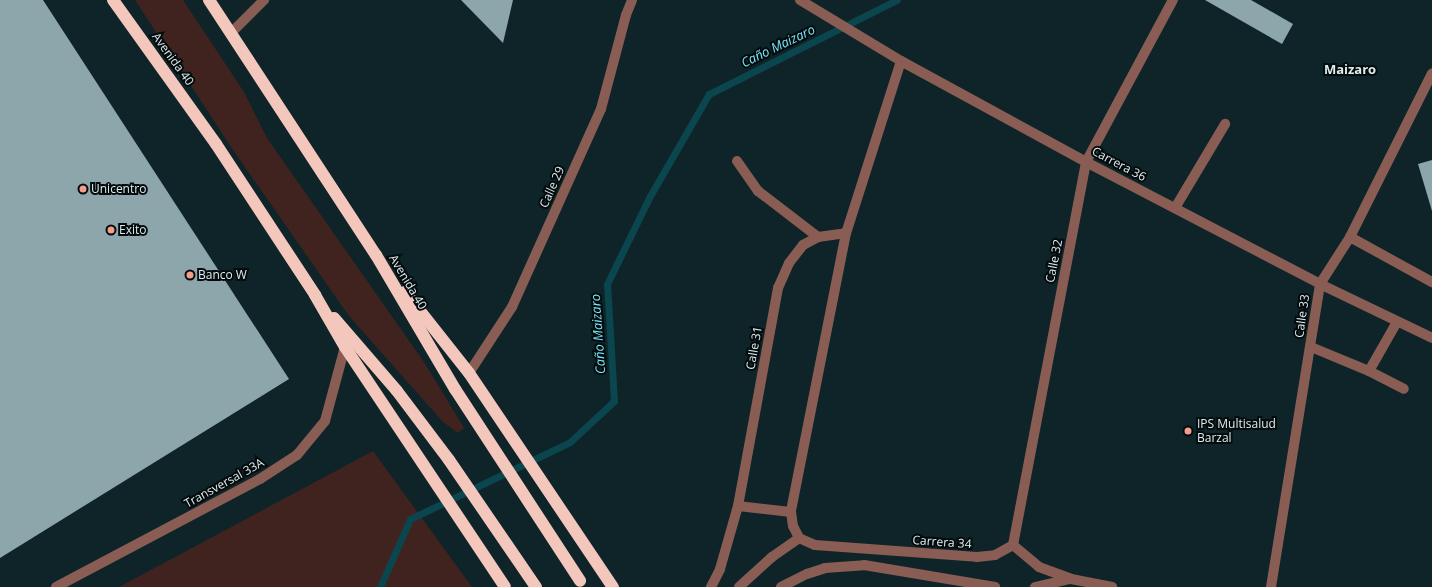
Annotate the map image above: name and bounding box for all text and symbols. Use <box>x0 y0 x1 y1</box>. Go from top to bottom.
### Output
water label: Caño Maizaro <box>739 21 817 71</box>
street label: Avenida 40 <box>149 30 197 88</box>
district label: Maizaro <box>1324 61 1376 77</box>
street label: Carrera 36 <box>1089 144 1149 184</box>
street label: Calle 29 <box>537 164 567 210</box>
place label: Unicentro <box>91 182 146 196</box>
marker: Unicentro <box>78 184 88 194</box>
place label: Exito <box>119 223 146 237</box>
marker: Exito <box>106 225 116 235</box>
street label: Calle 32 <box>1043 238 1065 284</box>
street label: Avenida 40 <box>386 252 430 312</box>
place label: Banco W <box>198 268 247 282</box>
marker: Banco W <box>185 270 195 280</box>
water label: Caño Maizaro <box>587 293 609 375</box>
street label: Calle 33 <box>1292 293 1312 339</box>
street label: Calle 31 <box>743 325 765 371</box>
place label: IPS Multisalud Barzal <box>1197 417 1276 445</box>
marker: IPS Multisalud Barzal <box>1182 425 1194 437</box>
street label: Transversal 33A <box>182 455 266 511</box>
street label: Carrera 34 <box>912 533 972 551</box>

